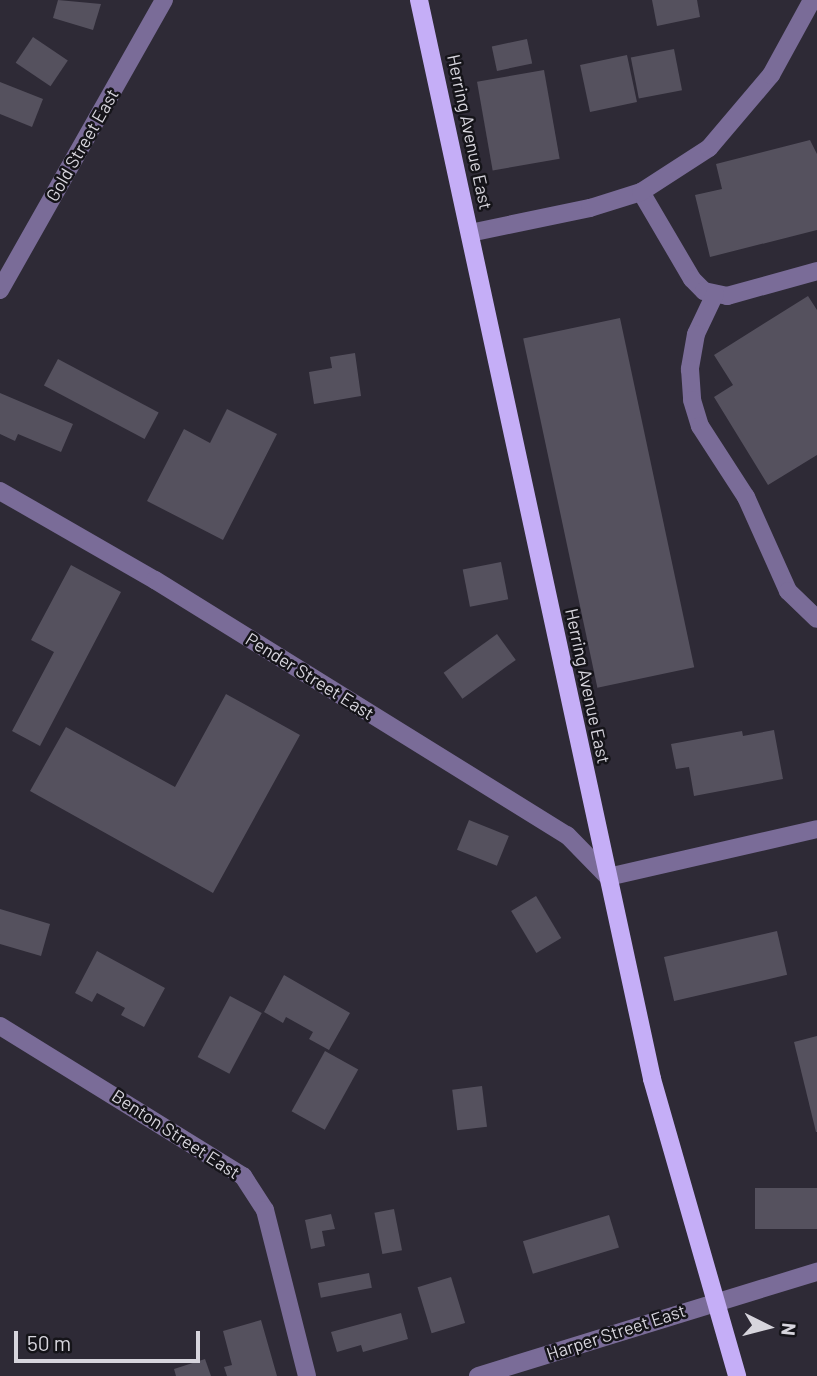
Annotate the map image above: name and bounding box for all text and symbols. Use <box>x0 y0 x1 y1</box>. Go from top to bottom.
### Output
street label: Herring Avenue East <box>443 52 497 212</box>
street label: Gold Street East <box>41 85 123 205</box>
street label: Herring Avenue East <box>561 606 615 766</box>
street label: Pender Street East <box>242 628 378 724</box>
street label: Benton Street East <box>108 1085 244 1183</box>
north arrow <box>733 1292 803 1362</box>
street label: Harper Street East <box>544 1299 688 1365</box>
scale bar <box>18 1316 203 1360</box>
text: N <box>777 1322 801 1337</box>
text: 50 m <box>27 1330 71 1355</box>

